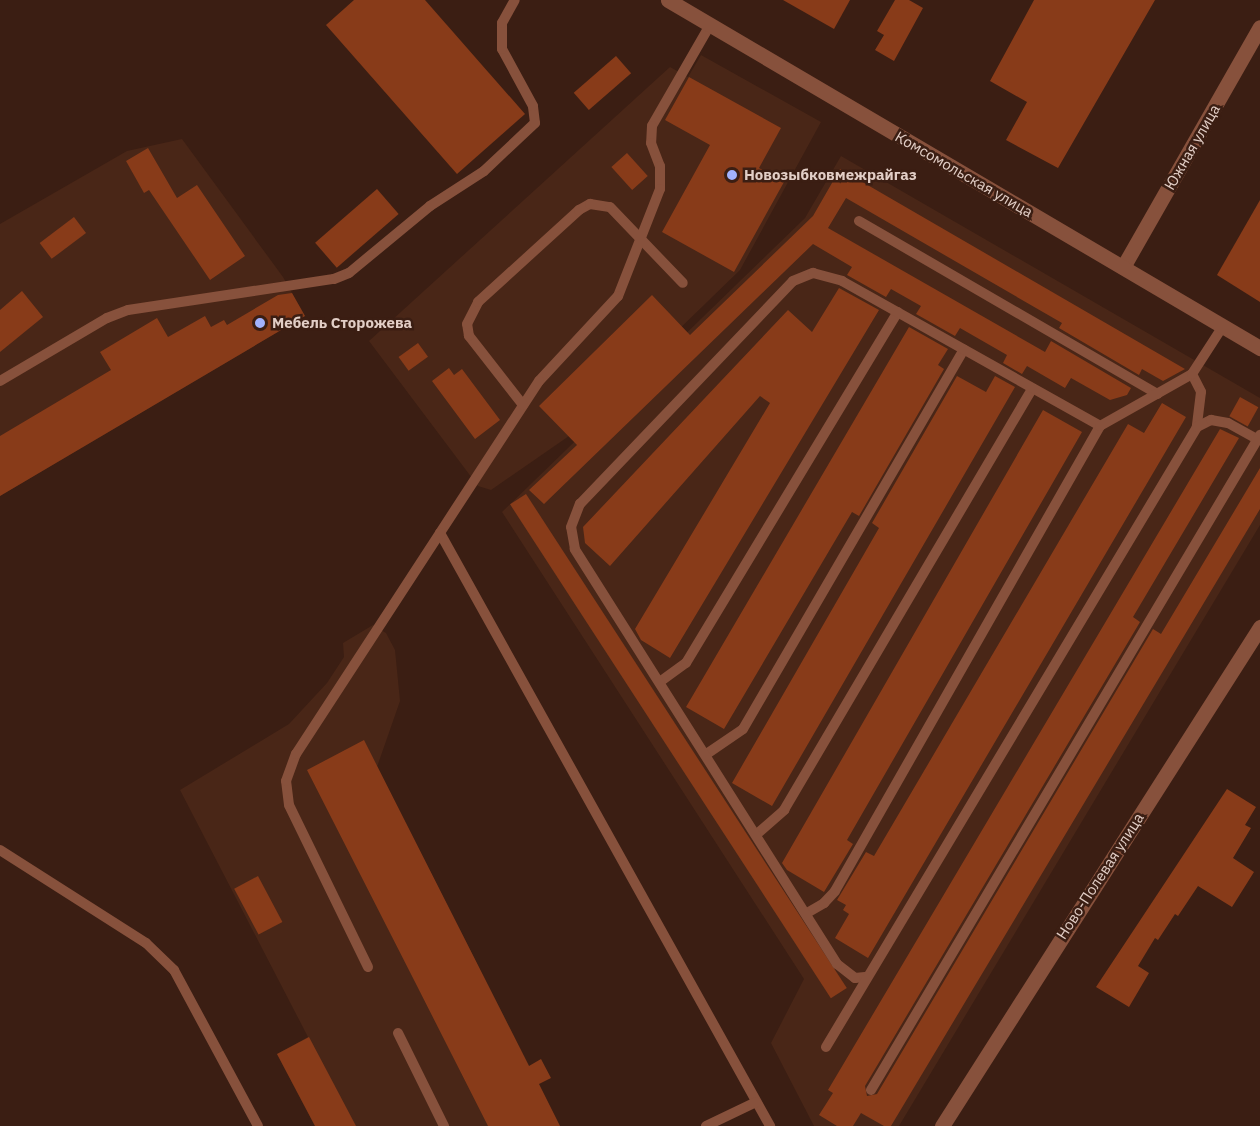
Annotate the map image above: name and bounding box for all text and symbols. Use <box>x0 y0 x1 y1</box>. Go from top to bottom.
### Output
street label: Южная улица <box>1160 101 1224 193</box>
street label: Комсомольская улица <box>892 127 1036 221</box>
place label: Новозыбковмежрайгаз <box>744 166 917 184</box>
marker: Новозыбковмежрайгаз <box>725 168 739 182</box>
place label: Мебель Сторожева <box>272 314 412 332</box>
marker: Мебель Сторожева <box>253 316 267 330</box>
street label: Ново-Полевая улица <box>1052 810 1148 942</box>

